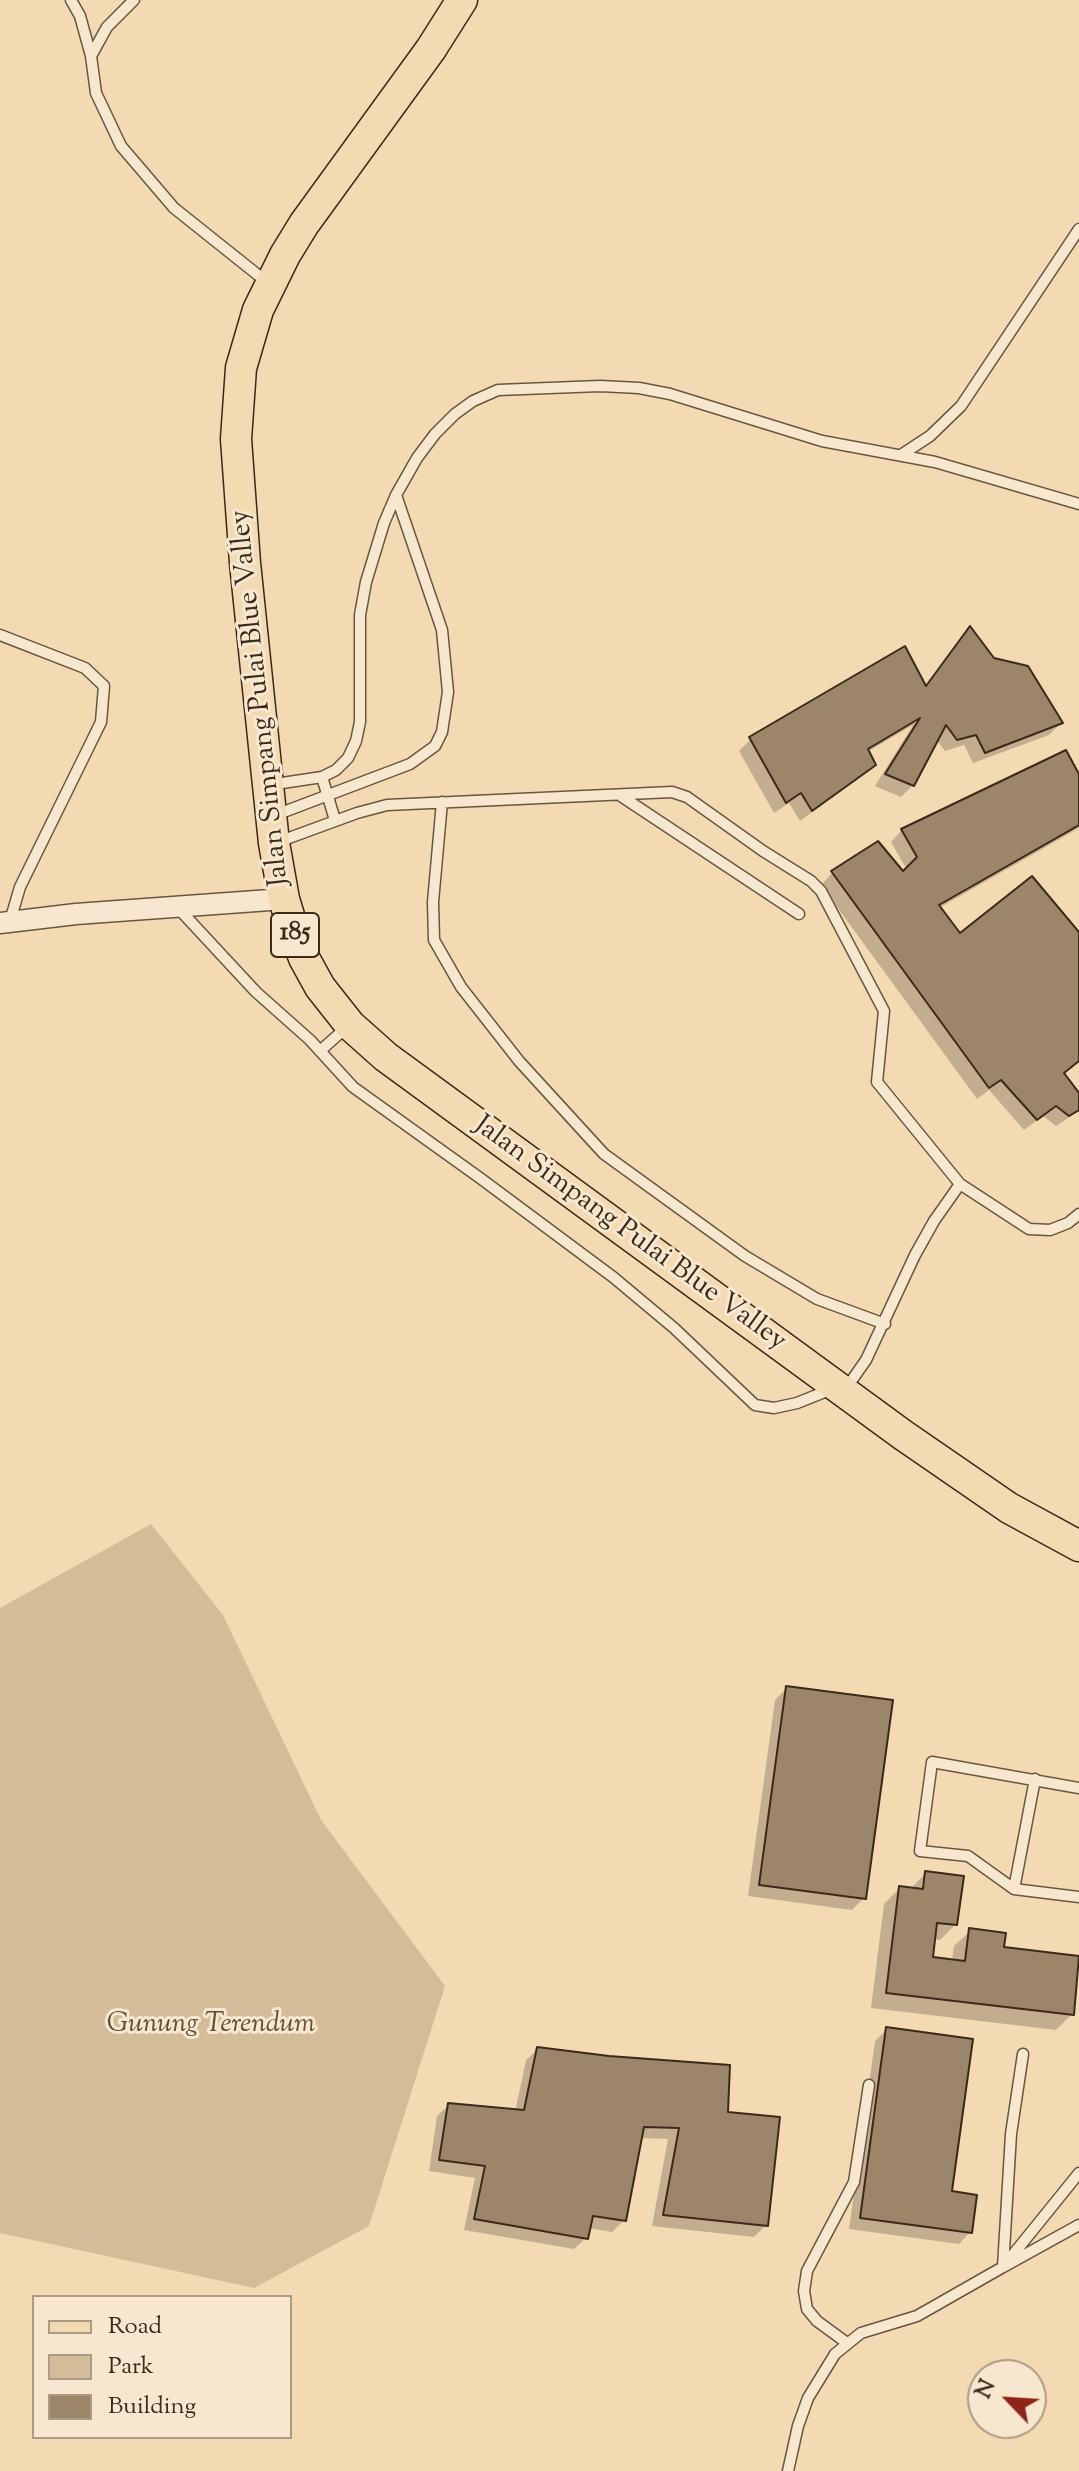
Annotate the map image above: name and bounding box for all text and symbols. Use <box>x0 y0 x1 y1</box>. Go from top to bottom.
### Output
street label: Jalan Simpang Pulai Blue Valley <box>226 508 298 888</box>
road number: 185 <box>271 913 319 957</box>
street label: Jalan Simpang Pulai Blue Valley <box>466 1110 792 1360</box>
park label: Gunung Terendum <box>107 2009 315 2043</box>
legend <box>32 2295 292 2439</box>
text: Road <box>108 2310 162 2344</box>
text: Park <box>108 2350 154 2384</box>
north arrow <box>967 2359 1047 2439</box>
text: N <box>969 2375 1005 2404</box>
text: Building <box>108 2390 196 2424</box>

